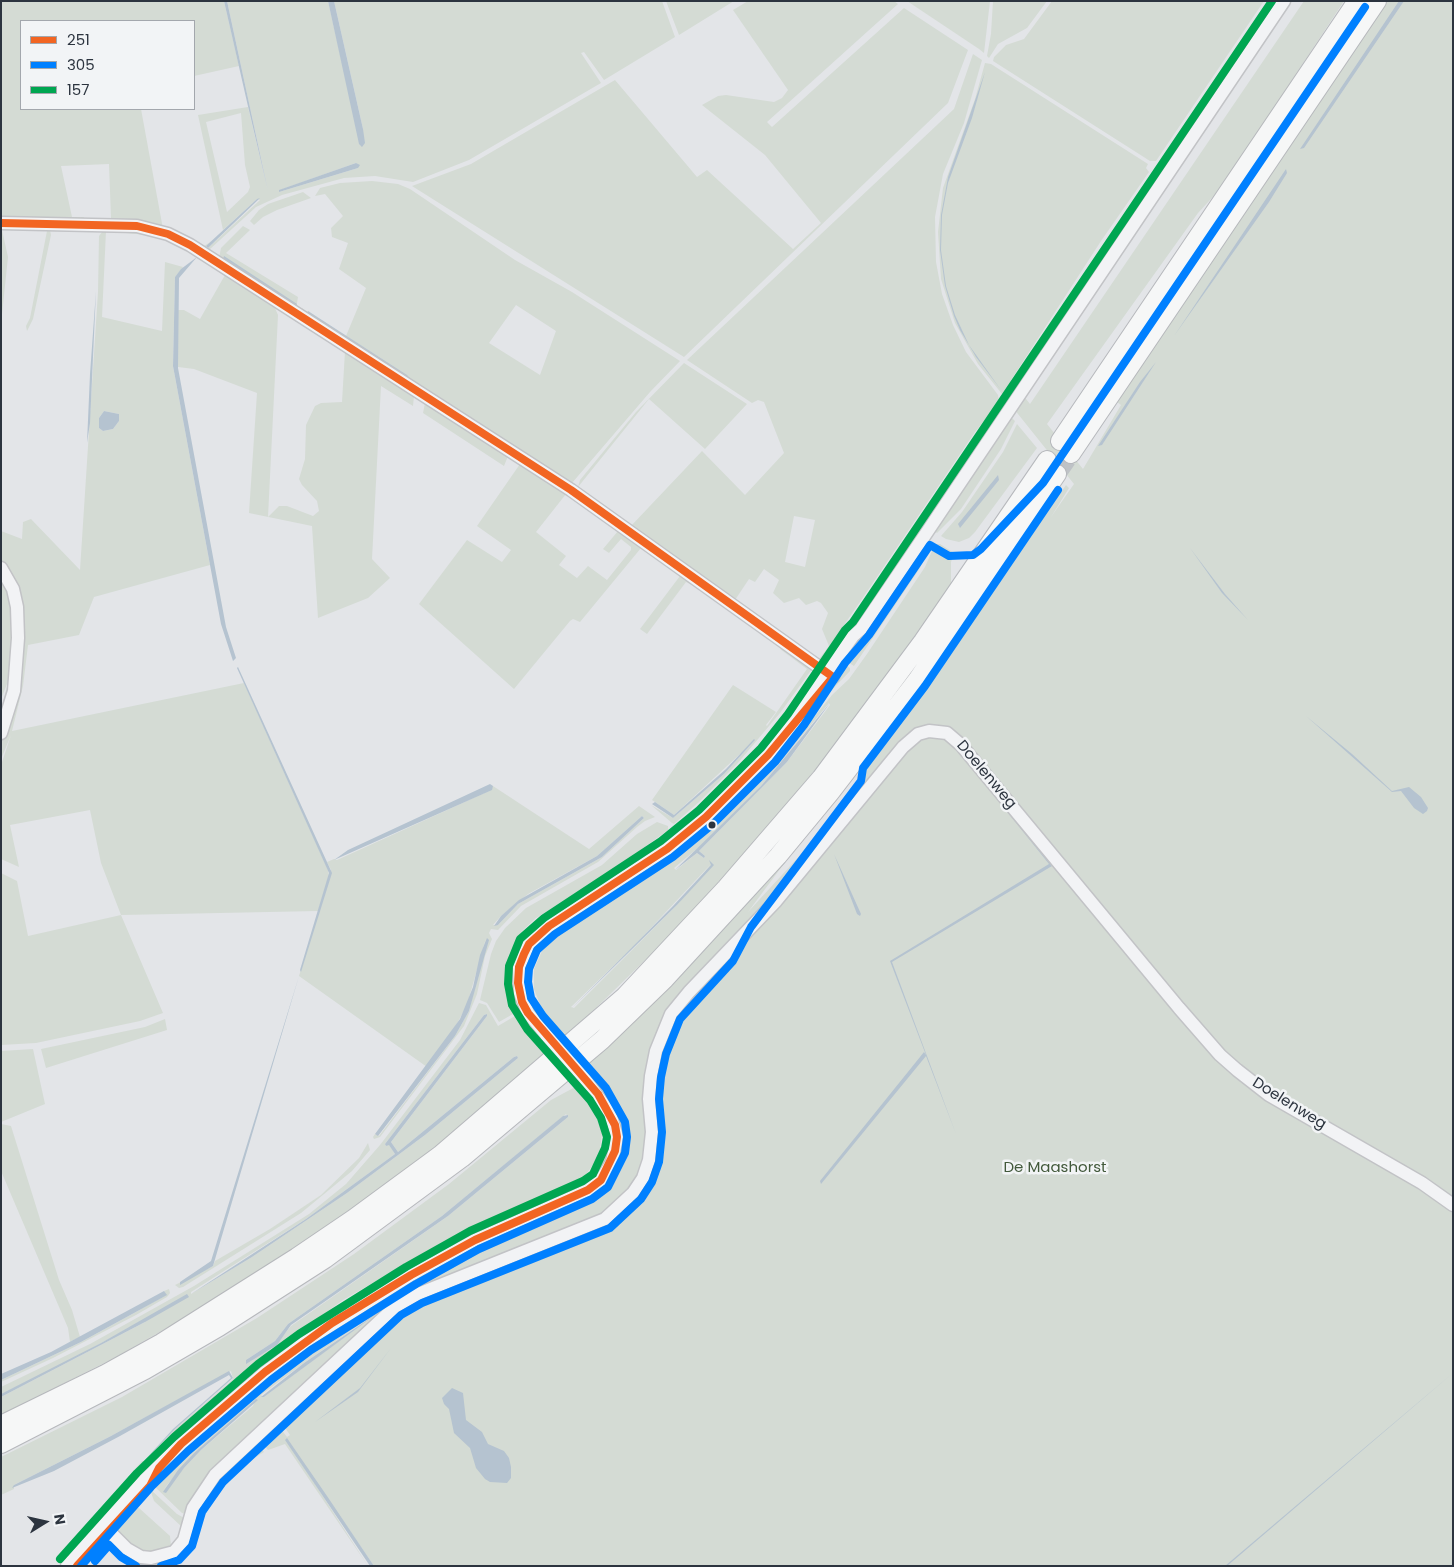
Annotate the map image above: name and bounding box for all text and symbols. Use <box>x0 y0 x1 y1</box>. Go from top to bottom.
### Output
legend <box>20 20 195 110</box>
text: 251 <box>67 29 90 50</box>
text: 305 <box>67 54 95 75</box>
text: 157 <box>67 79 89 100</box>
street label: Doelenweg <box>952 737 1020 813</box>
unlabelled marker <box>707 820 717 830</box>
street label: Doelenweg <box>1249 1074 1329 1134</box>
park label: De Maashorst <box>1003 1159 1107 1177</box>
north arrow <box>20 1497 70 1547</box>
text: N <box>49 1512 71 1526</box>

